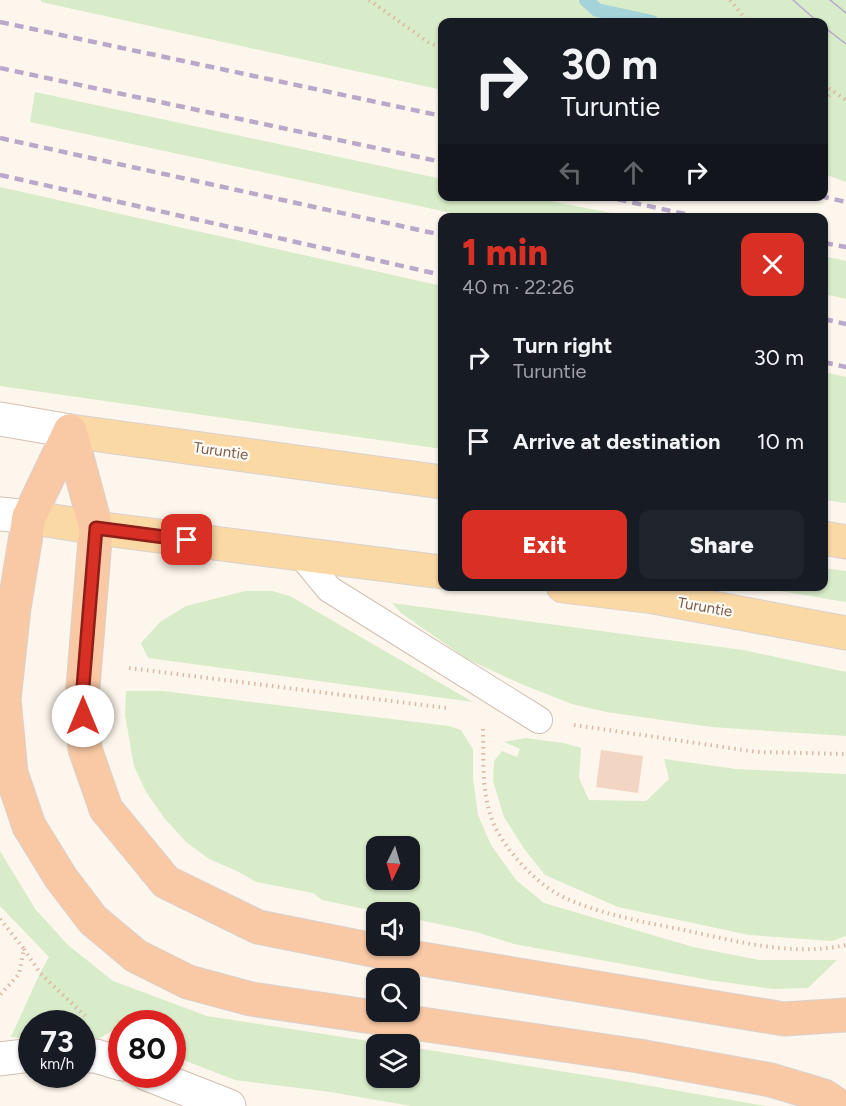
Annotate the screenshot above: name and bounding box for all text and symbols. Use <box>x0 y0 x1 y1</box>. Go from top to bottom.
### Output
text: 30 m <box>561 39 658 90</box>
icon: right <box>462 42 540 120</box>
text: Turuntie <box>561 90 660 123</box>
icon: left <box>554 156 587 189</box>
icon: ahead <box>617 156 650 189</box>
icon: right <box>680 156 713 189</box>
text: 1 min <box>462 231 548 274</box>
button: close <box>741 233 804 296</box>
text: 40 m · 22:26 <box>462 275 574 299</box>
text: Turn right <box>513 332 612 359</box>
icon: right <box>462 341 495 374</box>
text: 30 m <box>754 344 804 371</box>
text: Turuntie <box>513 359 586 383</box>
icon: arrive <box>462 425 495 458</box>
text: Arrive at destination <box>513 428 721 455</box>
text: 10 m <box>757 428 804 455</box>
street label: Turuntie <box>192 438 250 464</box>
button: Exit <box>462 510 627 579</box>
button: Share <box>639 510 804 579</box>
pin <box>161 514 212 565</box>
icon: arrive <box>170 523 203 556</box>
street label: Turuntie <box>676 593 734 621</box>
position arrow <box>51 684 115 748</box>
north arrow <box>366 836 420 890</box>
map controls <box>366 836 420 1088</box>
button: sound <box>366 902 420 956</box>
button: search <box>366 968 420 1022</box>
speed limit sign: 80 <box>108 1010 186 1088</box>
text: 73 <box>40 1023 74 1060</box>
button: layers <box>366 1034 420 1088</box>
text: km/h <box>40 1055 74 1073</box>

